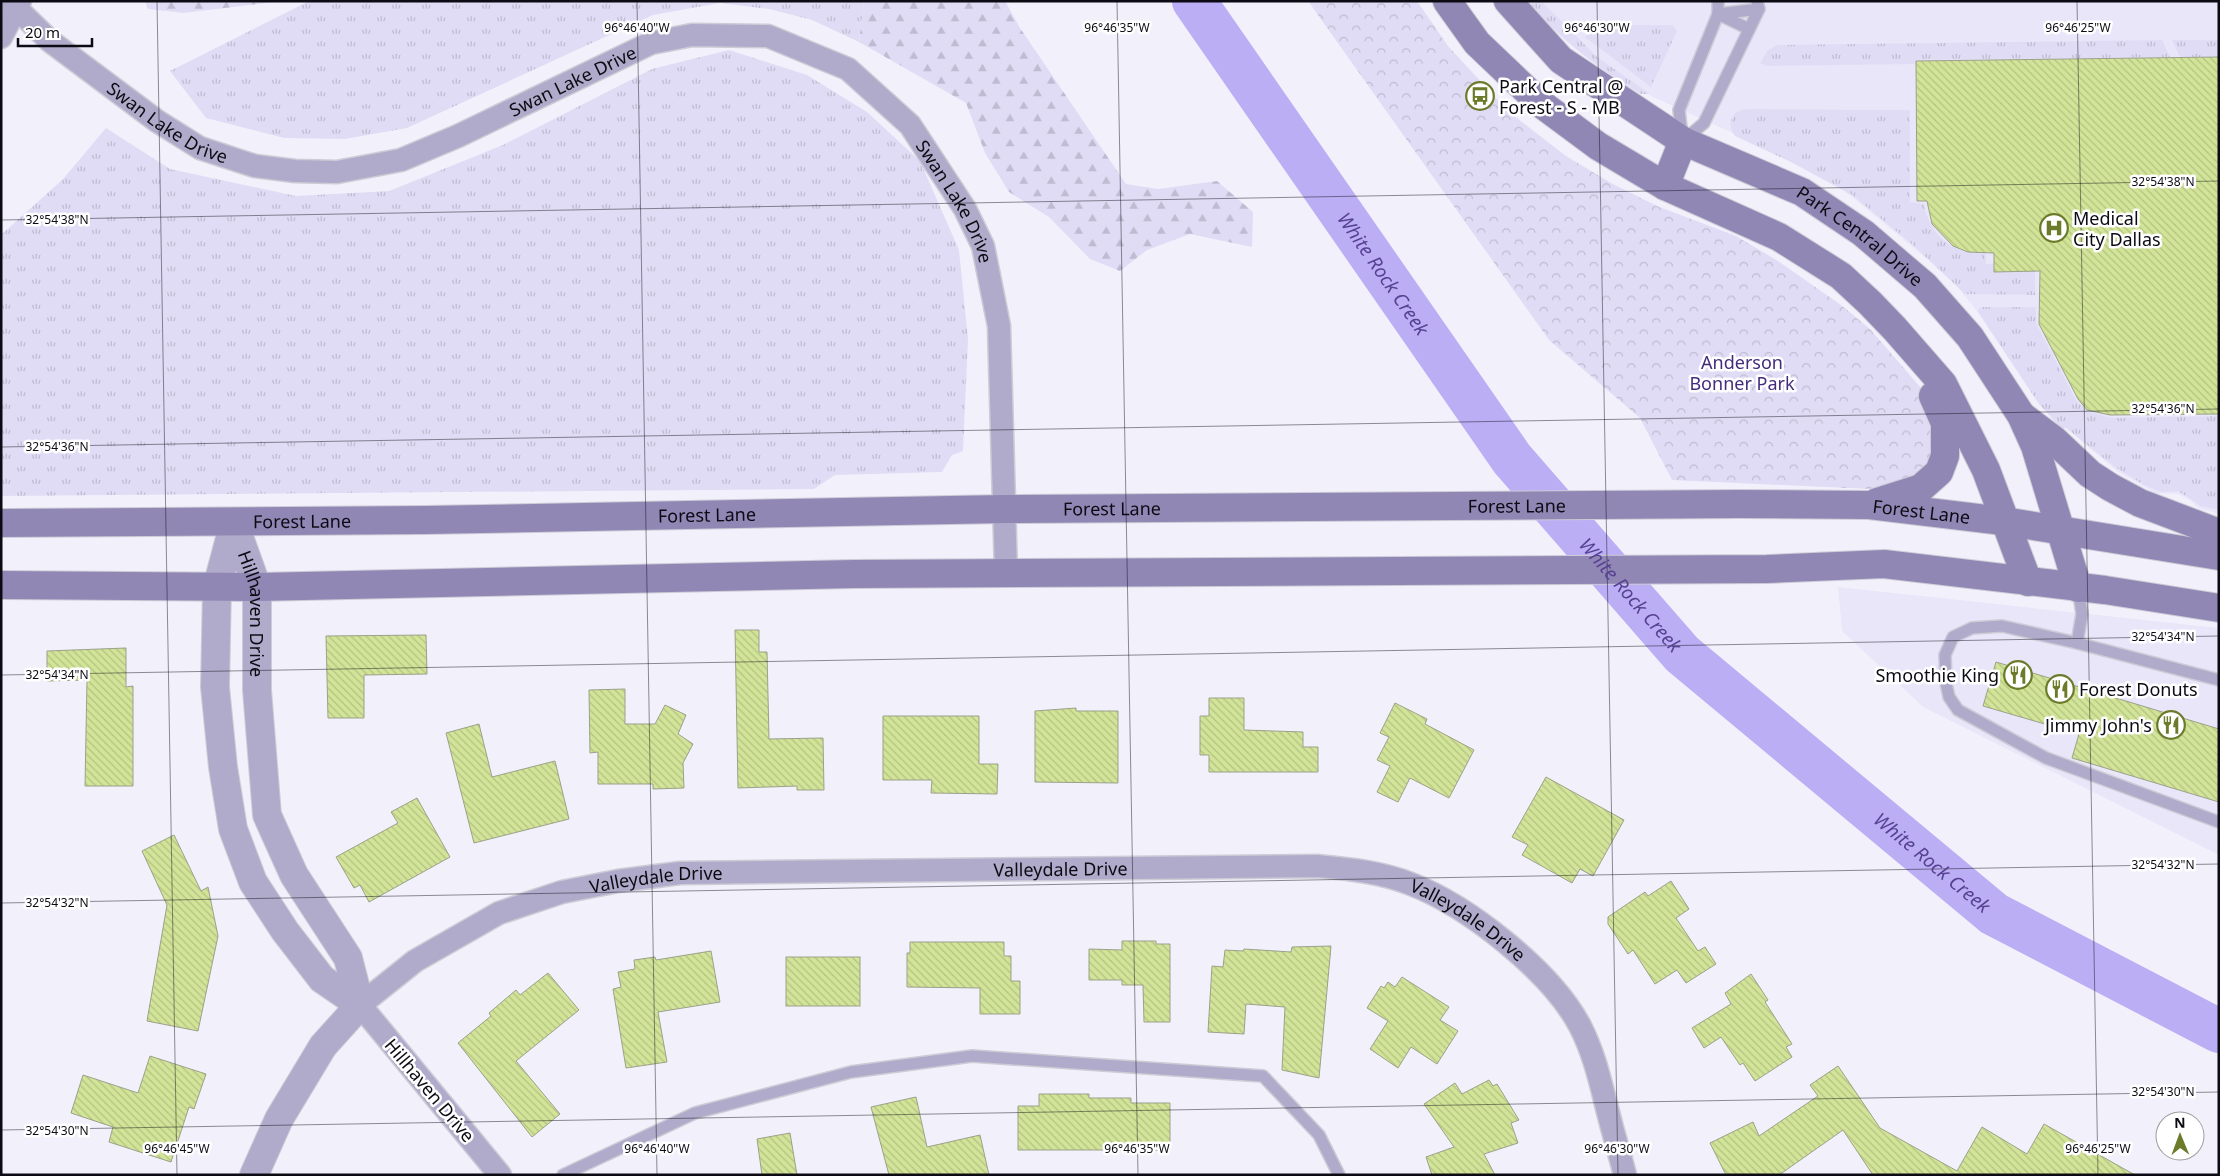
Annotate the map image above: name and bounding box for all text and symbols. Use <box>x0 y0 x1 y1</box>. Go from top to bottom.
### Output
scale bar <box>18 15 91 47</box>
text: 96°46'40"W <box>604 19 670 36</box>
text: 96°46'35"W <box>1084 19 1150 36</box>
text: 96°46'30"W <box>1564 19 1630 36</box>
text: 96°46'25"W <box>2045 19 2111 36</box>
text: 20 m <box>25 22 60 42</box>
street label: Swan Lake Drive <box>505 40 640 122</box>
place label: Park Central @ Forest - S - MB <box>1499 74 1624 119</box>
street label: Swan Lake Drive <box>102 76 231 168</box>
bus stop icon: Park Central @ Forest - S - MB <box>1465 81 1495 111</box>
street label: Swan Lake Drive <box>911 135 998 265</box>
text: 32°54'38"N <box>2131 173 2195 190</box>
street label: Park Central Drive <box>1792 180 1928 291</box>
place label: Medical City Dallas <box>2073 206 2161 251</box>
water label: White Rock Creek <box>1332 207 1435 341</box>
text: 32°54'38"N <box>25 211 89 228</box>
hospital icon: Medical City Dallas <box>2039 213 2069 243</box>
park label: Anderson Bonner Park <box>1689 350 1795 395</box>
text: 32°54'36"N <box>2131 400 2195 417</box>
text: 32°54'36"N <box>25 438 89 455</box>
street label: Forest Lane <box>1468 493 1566 518</box>
street label: Forest Lane <box>1871 494 1972 529</box>
street label: Forest Lane <box>1063 496 1161 521</box>
street label: Forest Lane <box>658 502 756 528</box>
street label: Forest Lane <box>253 509 351 533</box>
water label: White Rock Creek <box>1573 532 1688 658</box>
street label: Hillhaven Drive <box>233 547 269 677</box>
text: 32°54'34"N <box>2131 628 2195 645</box>
restaurant icon: Smoothie King <box>2003 660 2033 690</box>
place label: Smoothie King <box>1875 663 1999 687</box>
text: 32°54'34"N <box>25 666 89 683</box>
restaurant icon: Forest Donuts <box>2045 674 2075 704</box>
place label: Forest Donuts <box>2079 677 2198 701</box>
restaurant icon: Jimmy John's <box>2156 710 2186 740</box>
place label: Jimmy John's <box>2043 713 2152 737</box>
water label: White Rock Creek <box>1869 806 1996 919</box>
street label: Valleydale Drive <box>993 856 1128 882</box>
text: 32°54'32"N <box>2131 856 2195 873</box>
street label: Valleydale Drive <box>587 861 723 898</box>
street label: Valleydale Drive <box>1407 873 1531 966</box>
text: 32°54'32"N <box>25 894 89 911</box>
street label: Hillhaven Drive <box>380 1033 480 1147</box>
text: 32°54'30"N <box>2131 1083 2195 1100</box>
north arrow <box>2155 1111 2205 1161</box>
text: N <box>2174 1113 2186 1132</box>
text: 32°54'30"N <box>25 1122 89 1139</box>
text: 96°46'45"W <box>144 1140 210 1157</box>
text: 96°46'40"W <box>624 1140 690 1157</box>
text: 96°46'35"W <box>1104 1140 1170 1157</box>
text: 96°46'30"W <box>1584 1140 1650 1157</box>
text: 96°46'25"W <box>2065 1140 2131 1157</box>

